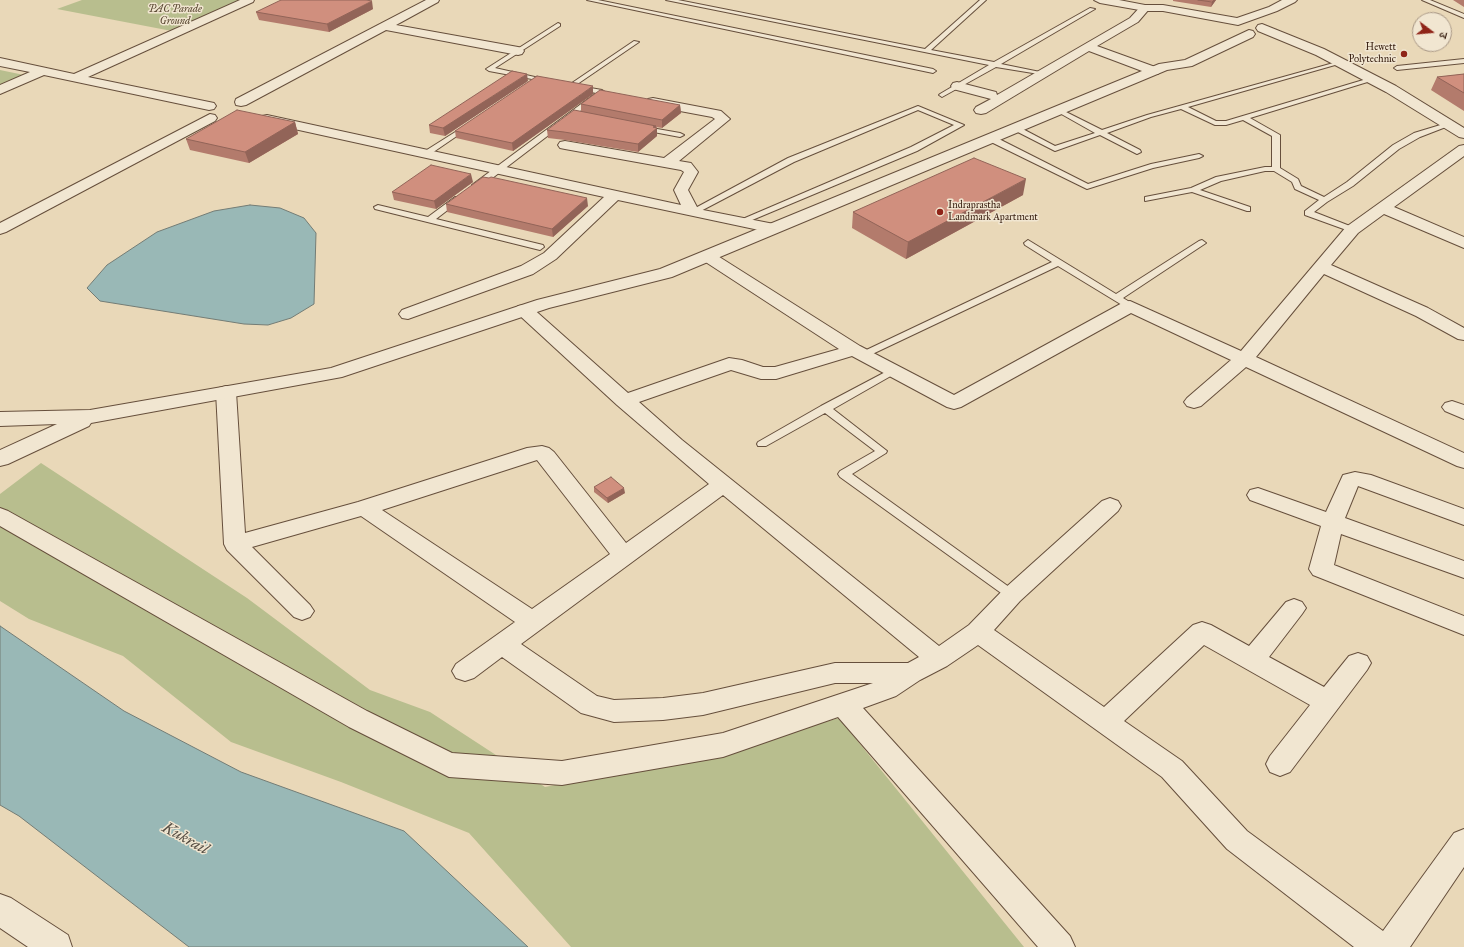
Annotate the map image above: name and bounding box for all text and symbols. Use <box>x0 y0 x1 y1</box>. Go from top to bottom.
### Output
park label: PAC Parade Ground <box>148 4 202 28</box>
north arrow <box>1412 12 1452 52</box>
text: उ <box>1436 31 1450 40</box>
place label: Hewett Polytechnic <box>1348 42 1396 66</box>
marker: Hewett Polytechnic <box>1399 49 1409 59</box>
place label: Indraprastha Landmark Apartment <box>948 200 1038 224</box>
marker: Indraprastha Landmark Apartment <box>935 207 945 217</box>
water label: Kukrail <box>159 819 211 859</box>

